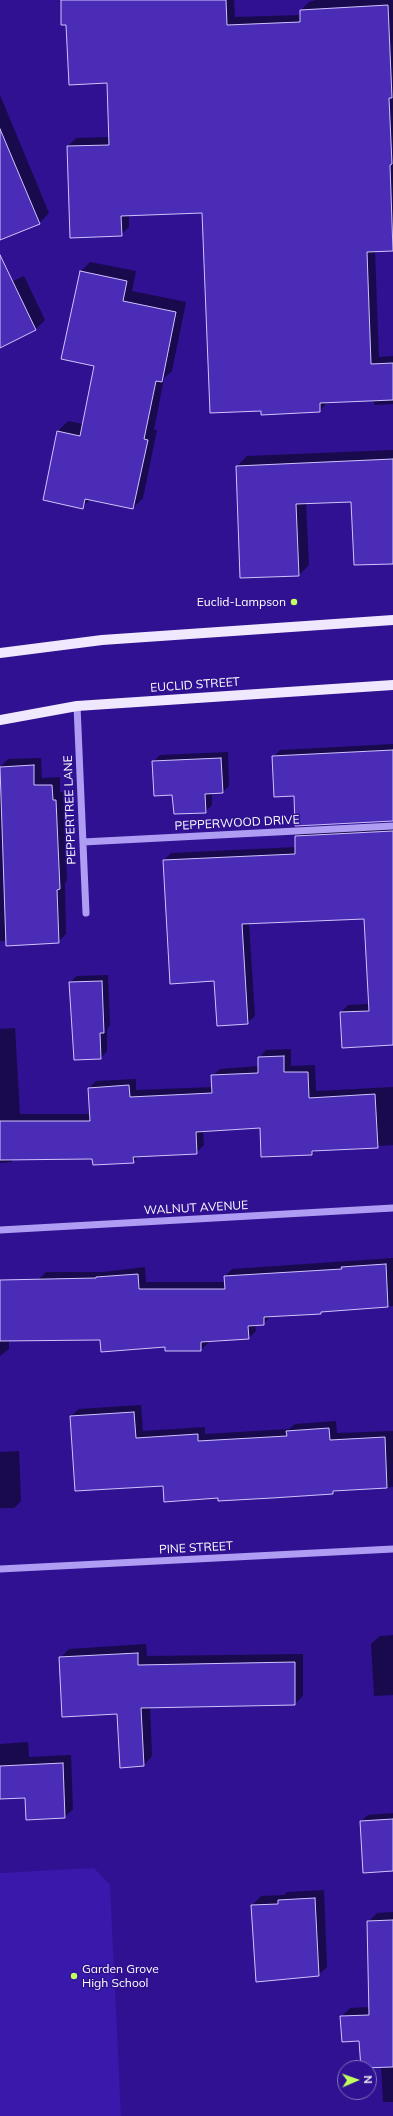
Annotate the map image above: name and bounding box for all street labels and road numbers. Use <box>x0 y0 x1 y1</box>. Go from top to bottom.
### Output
street label: EUCLID STREET <box>150 675 240 695</box>
street label: PEPPERTREE LANE <box>61 755 79 865</box>
street label: PEPPERWOOD DRIVE <box>174 813 300 833</box>
street label: WALNUT AVENUE <box>143 1198 249 1218</box>
street label: PINE STREET <box>159 1539 233 1557</box>

